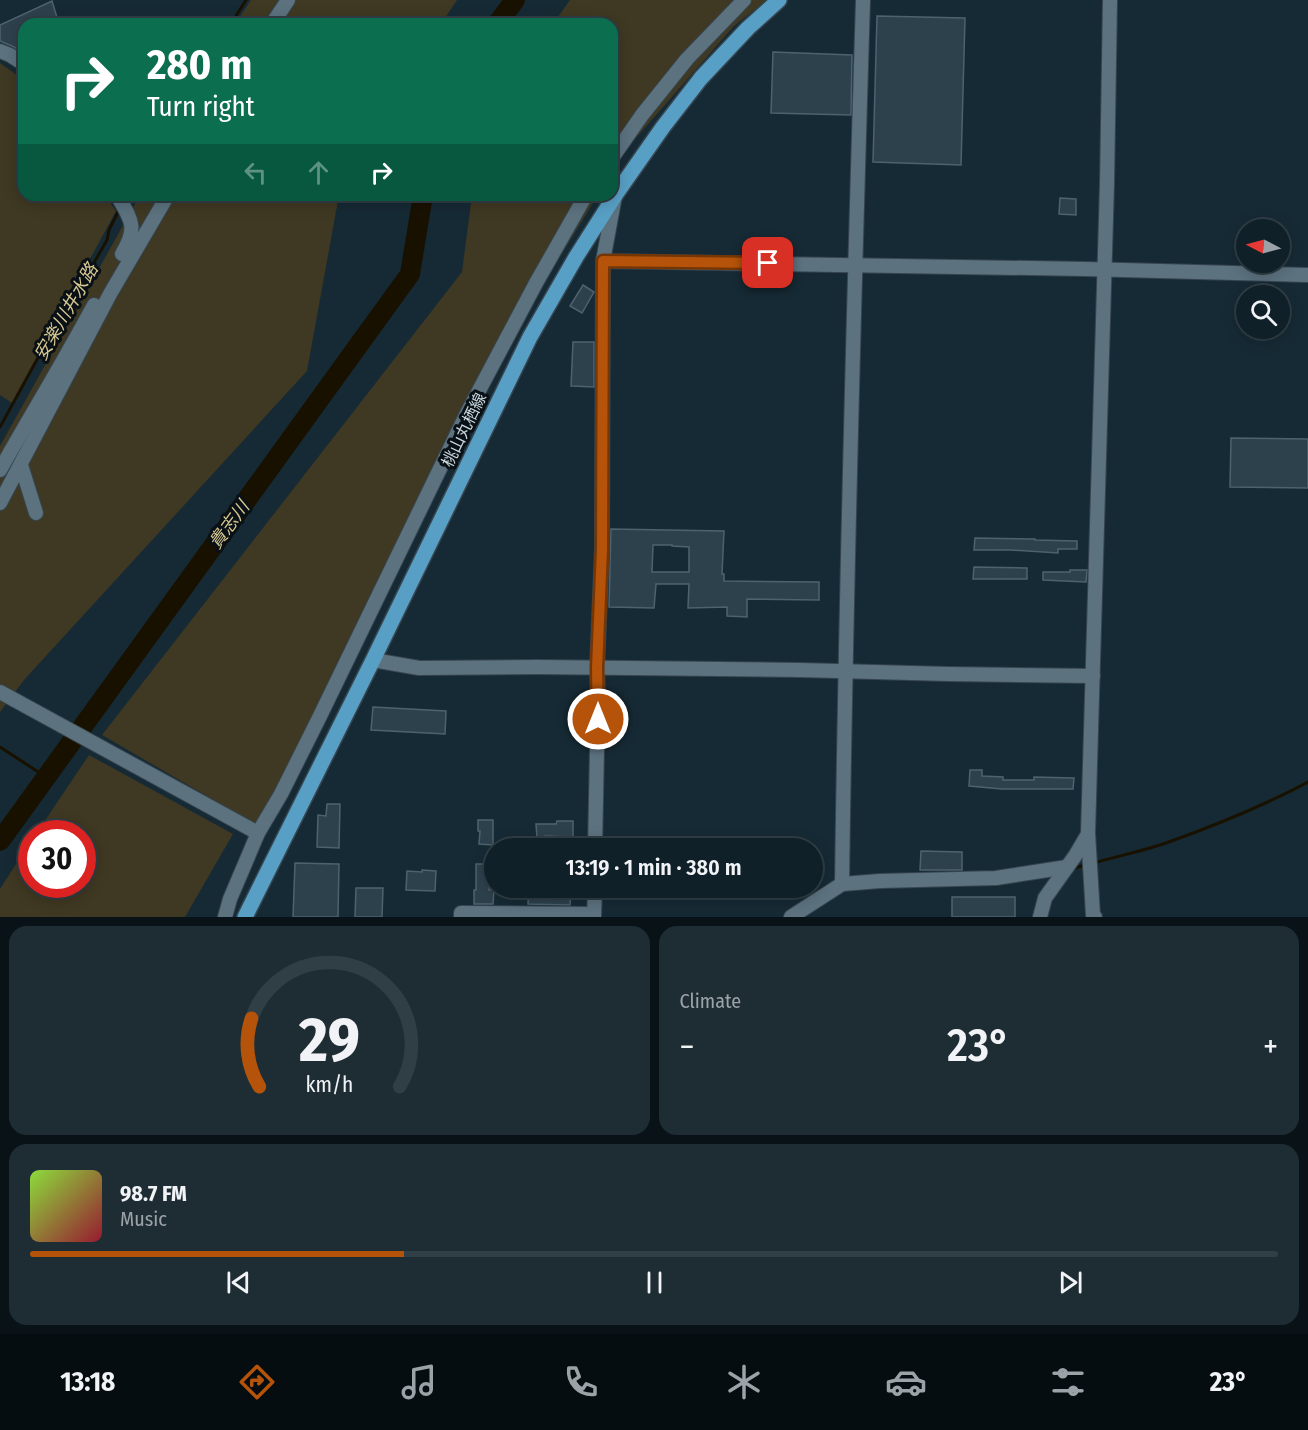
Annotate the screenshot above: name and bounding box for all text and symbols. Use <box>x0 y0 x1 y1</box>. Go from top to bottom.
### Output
text: 280 m <box>147 40 252 90</box>
icon: right <box>48 42 126 120</box>
text: Turn right <box>147 91 255 123</box>
icon: left <box>239 156 272 189</box>
icon: ahead <box>302 156 335 189</box>
icon: right <box>365 156 398 189</box>
north arrow <box>1236 219 1290 273</box>
map controls <box>1236 219 1290 339</box>
pin <box>742 237 793 288</box>
icon: arrive <box>751 246 784 279</box>
water label: 安楽川井水路 <box>29 258 104 364</box>
button: search <box>1236 285 1290 339</box>
street label: 桃山丸栖線 <box>438 390 490 470</box>
water label: 貴志川 <box>204 495 255 553</box>
position arrow <box>566 687 630 751</box>
speed limit sign: 30 <box>18 820 96 898</box>
text: 13:19 · 1 min · 380 m <box>565 854 742 881</box>
text: Climate <box>680 989 741 1013</box>
text: 29 <box>298 1003 360 1078</box>
text: 23° <box>947 1019 1010 1073</box>
text: − <box>680 1027 694 1067</box>
text: + <box>1263 1027 1278 1067</box>
text: km/h <box>305 1073 353 1099</box>
text: 98.7 FM <box>120 1180 187 1207</box>
text: Music <box>120 1207 167 1231</box>
icon: previous <box>222 1266 255 1299</box>
icon: pause <box>638 1266 671 1299</box>
icon: next <box>1054 1266 1087 1299</box>
icon: directions <box>236 1361 278 1403</box>
icon: music <box>398 1361 440 1403</box>
icon: phone <box>560 1361 602 1403</box>
icon: climate <box>723 1361 765 1403</box>
icon: car <box>885 1361 927 1403</box>
icon: filters <box>1047 1361 1089 1403</box>
text: 13:18 <box>60 1366 115 1398</box>
text: 23° <box>1210 1366 1248 1398</box>

